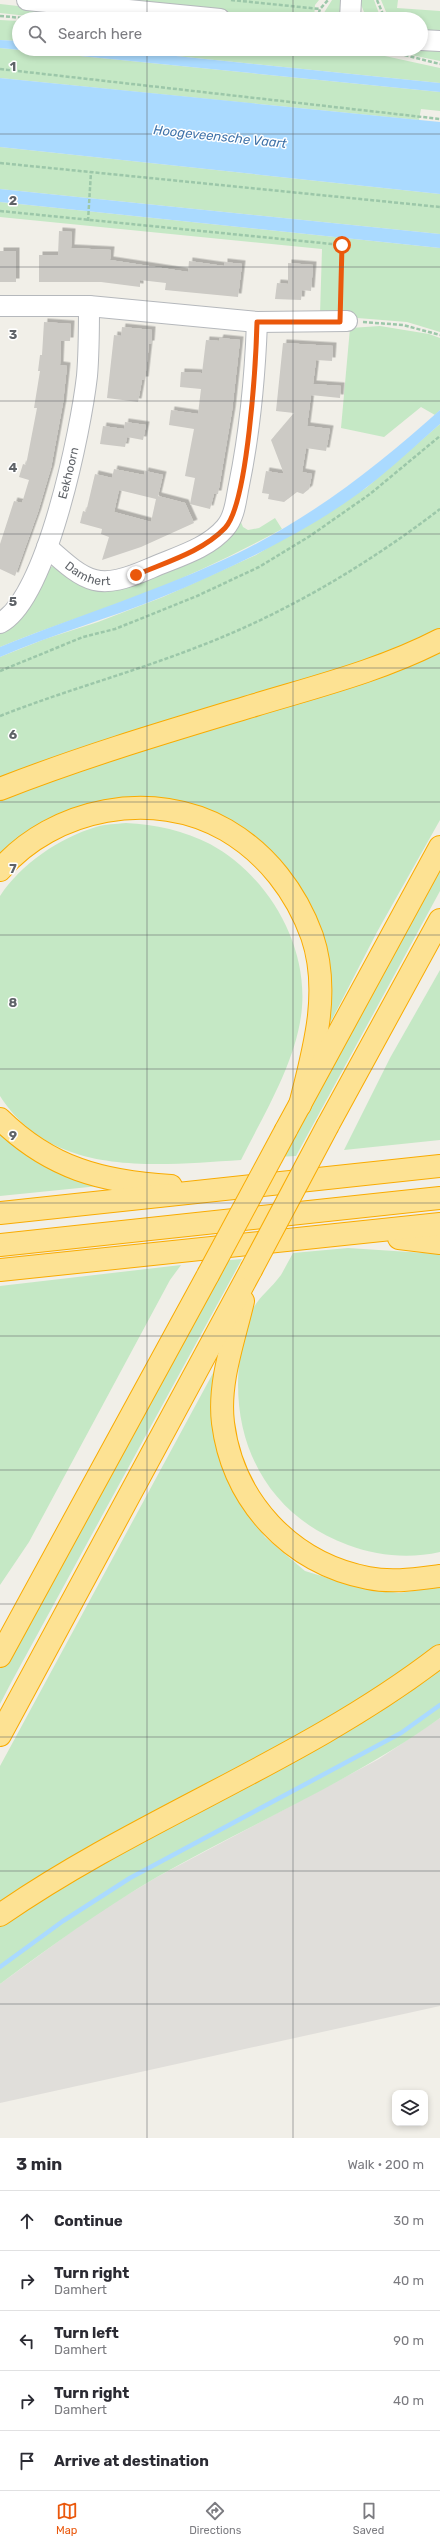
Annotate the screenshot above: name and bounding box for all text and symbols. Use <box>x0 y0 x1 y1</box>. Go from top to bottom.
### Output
search box <box>12 12 428 56</box>
icon: search <box>26 23 48 45</box>
text: Search here <box>58 25 142 43</box>
text: 1 <box>10 59 16 74</box>
water label: Hoogeveensche Vaart <box>153 122 288 152</box>
text: 2 <box>9 193 17 208</box>
route start <box>333 236 351 254</box>
text: 3 <box>9 327 18 342</box>
street label: Eekhoorn <box>55 446 81 501</box>
text: 4 <box>9 460 18 475</box>
street label: Damhert <box>62 559 111 588</box>
route end <box>127 566 145 584</box>
text: 5 <box>9 594 17 609</box>
text: 6 <box>9 727 18 742</box>
text: 7 <box>9 861 17 876</box>
text: 8 <box>9 995 18 1010</box>
text: 9 <box>9 1128 17 1143</box>
map controls <box>392 2090 428 2126</box>
button: layers <box>392 2090 428 2126</box>
text: 3 min <box>16 2154 62 2174</box>
text: Walk · 200 m <box>347 2157 424 2172</box>
icon: ahead <box>16 2210 38 2232</box>
text: Continue <box>54 2212 123 2230</box>
text: 30 m <box>393 2213 424 2228</box>
text: Turn right <box>54 2264 129 2282</box>
icon: right <box>16 2270 38 2292</box>
text: 40 m <box>393 2273 424 2288</box>
text: Damhert <box>54 2282 107 2297</box>
text: Turn left <box>54 2324 119 2342</box>
icon: left <box>16 2330 38 2352</box>
text: 90 m <box>393 2333 424 2348</box>
text: Damhert <box>54 2342 107 2357</box>
text: Turn right <box>54 2384 129 2402</box>
icon: right <box>16 2390 38 2412</box>
text: 40 m <box>393 2393 424 2408</box>
text: Damhert <box>54 2402 107 2417</box>
icon: arrive <box>16 2450 38 2472</box>
text: Arrive at destination <box>54 2452 209 2470</box>
tab: Map <box>56 2500 78 2537</box>
tab: Directions <box>189 2500 241 2537</box>
tab: Saved <box>353 2500 384 2537</box>

